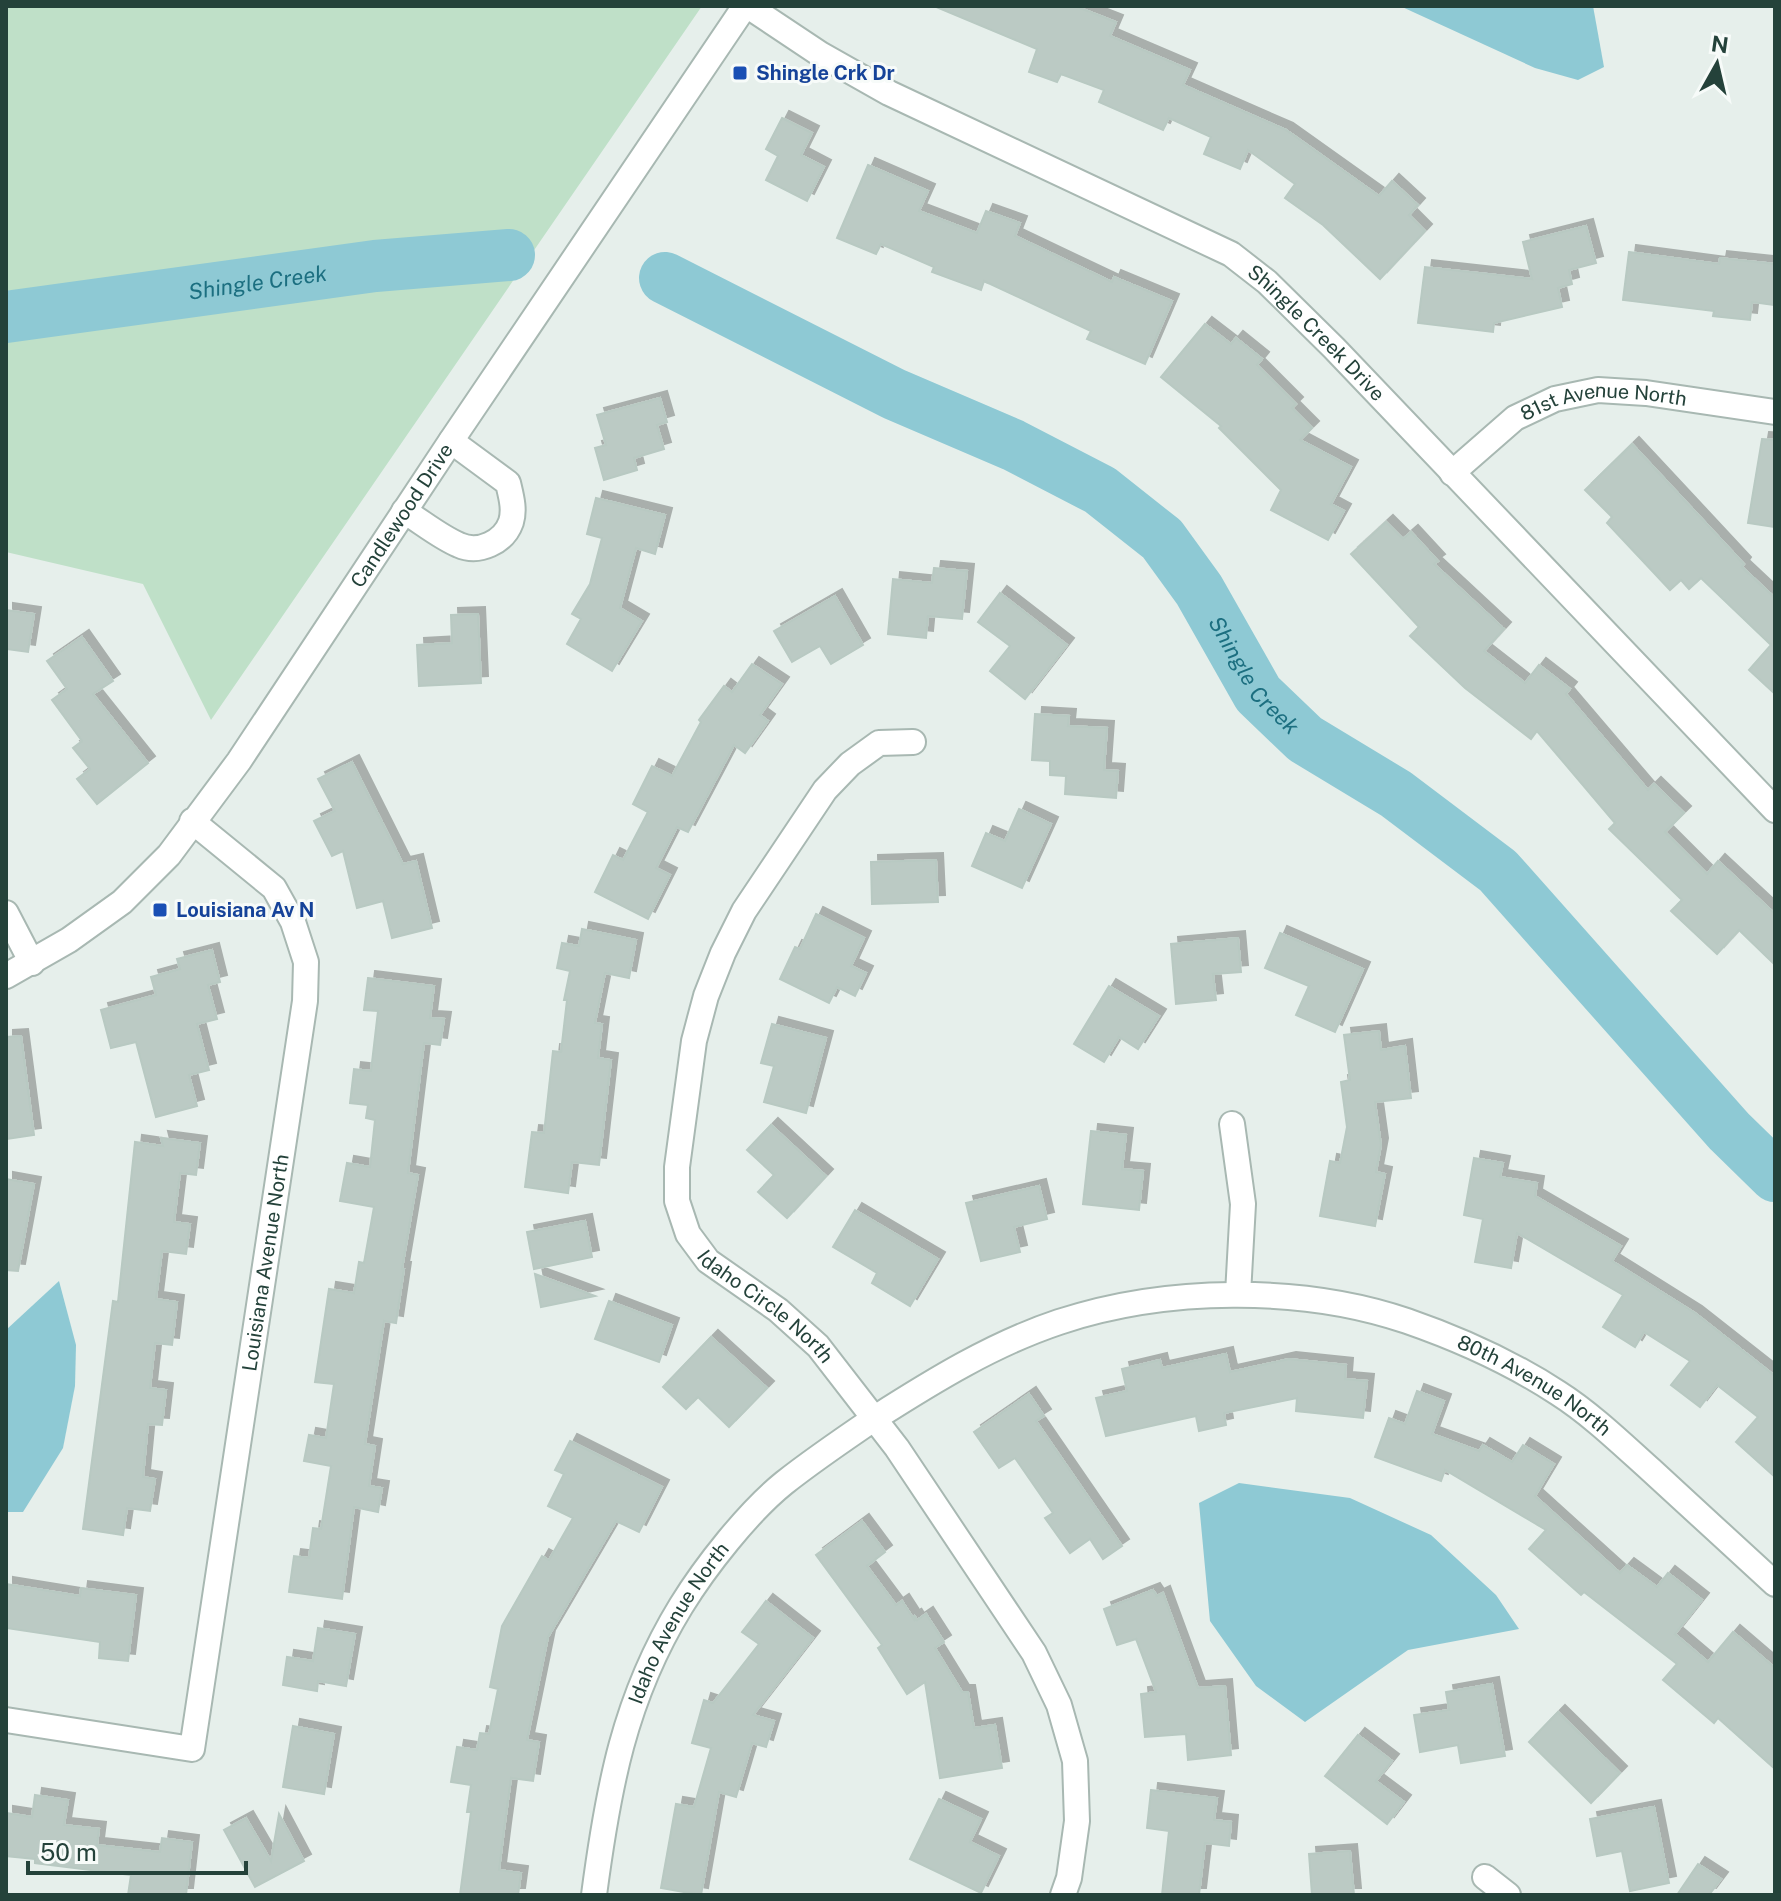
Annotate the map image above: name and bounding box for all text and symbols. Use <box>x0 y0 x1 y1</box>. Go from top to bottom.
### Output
north arrow <box>1677 24 1757 104</box>
text: N <box>1709 30 1730 58</box>
place label: Shingle Crk Dr <box>756 61 895 85</box>
marker: Shingle Crk Dr <box>731 64 749 82</box>
street label: Shingle Creek Drive <box>1243 259 1390 406</box>
water label: Shingle Creek <box>187 260 329 305</box>
street label: 81st Avenue North <box>1516 378 1688 426</box>
street label: Candlewood Drive <box>345 439 458 592</box>
water label: Shingle Creek <box>1204 611 1305 739</box>
place label: Louisiana Av N <box>176 898 315 922</box>
marker: Louisiana Av N <box>151 901 169 919</box>
street label: Louisiana Avenue North <box>237 1153 294 1373</box>
street label: Idaho Circle North <box>692 1245 839 1368</box>
street label: 80th Avenue North <box>1454 1330 1616 1441</box>
street label: Idaho Avenue North <box>623 1538 734 1707</box>
scale bar <box>28 1825 246 1875</box>
text: 50 m <box>40 1838 97 1866</box>

